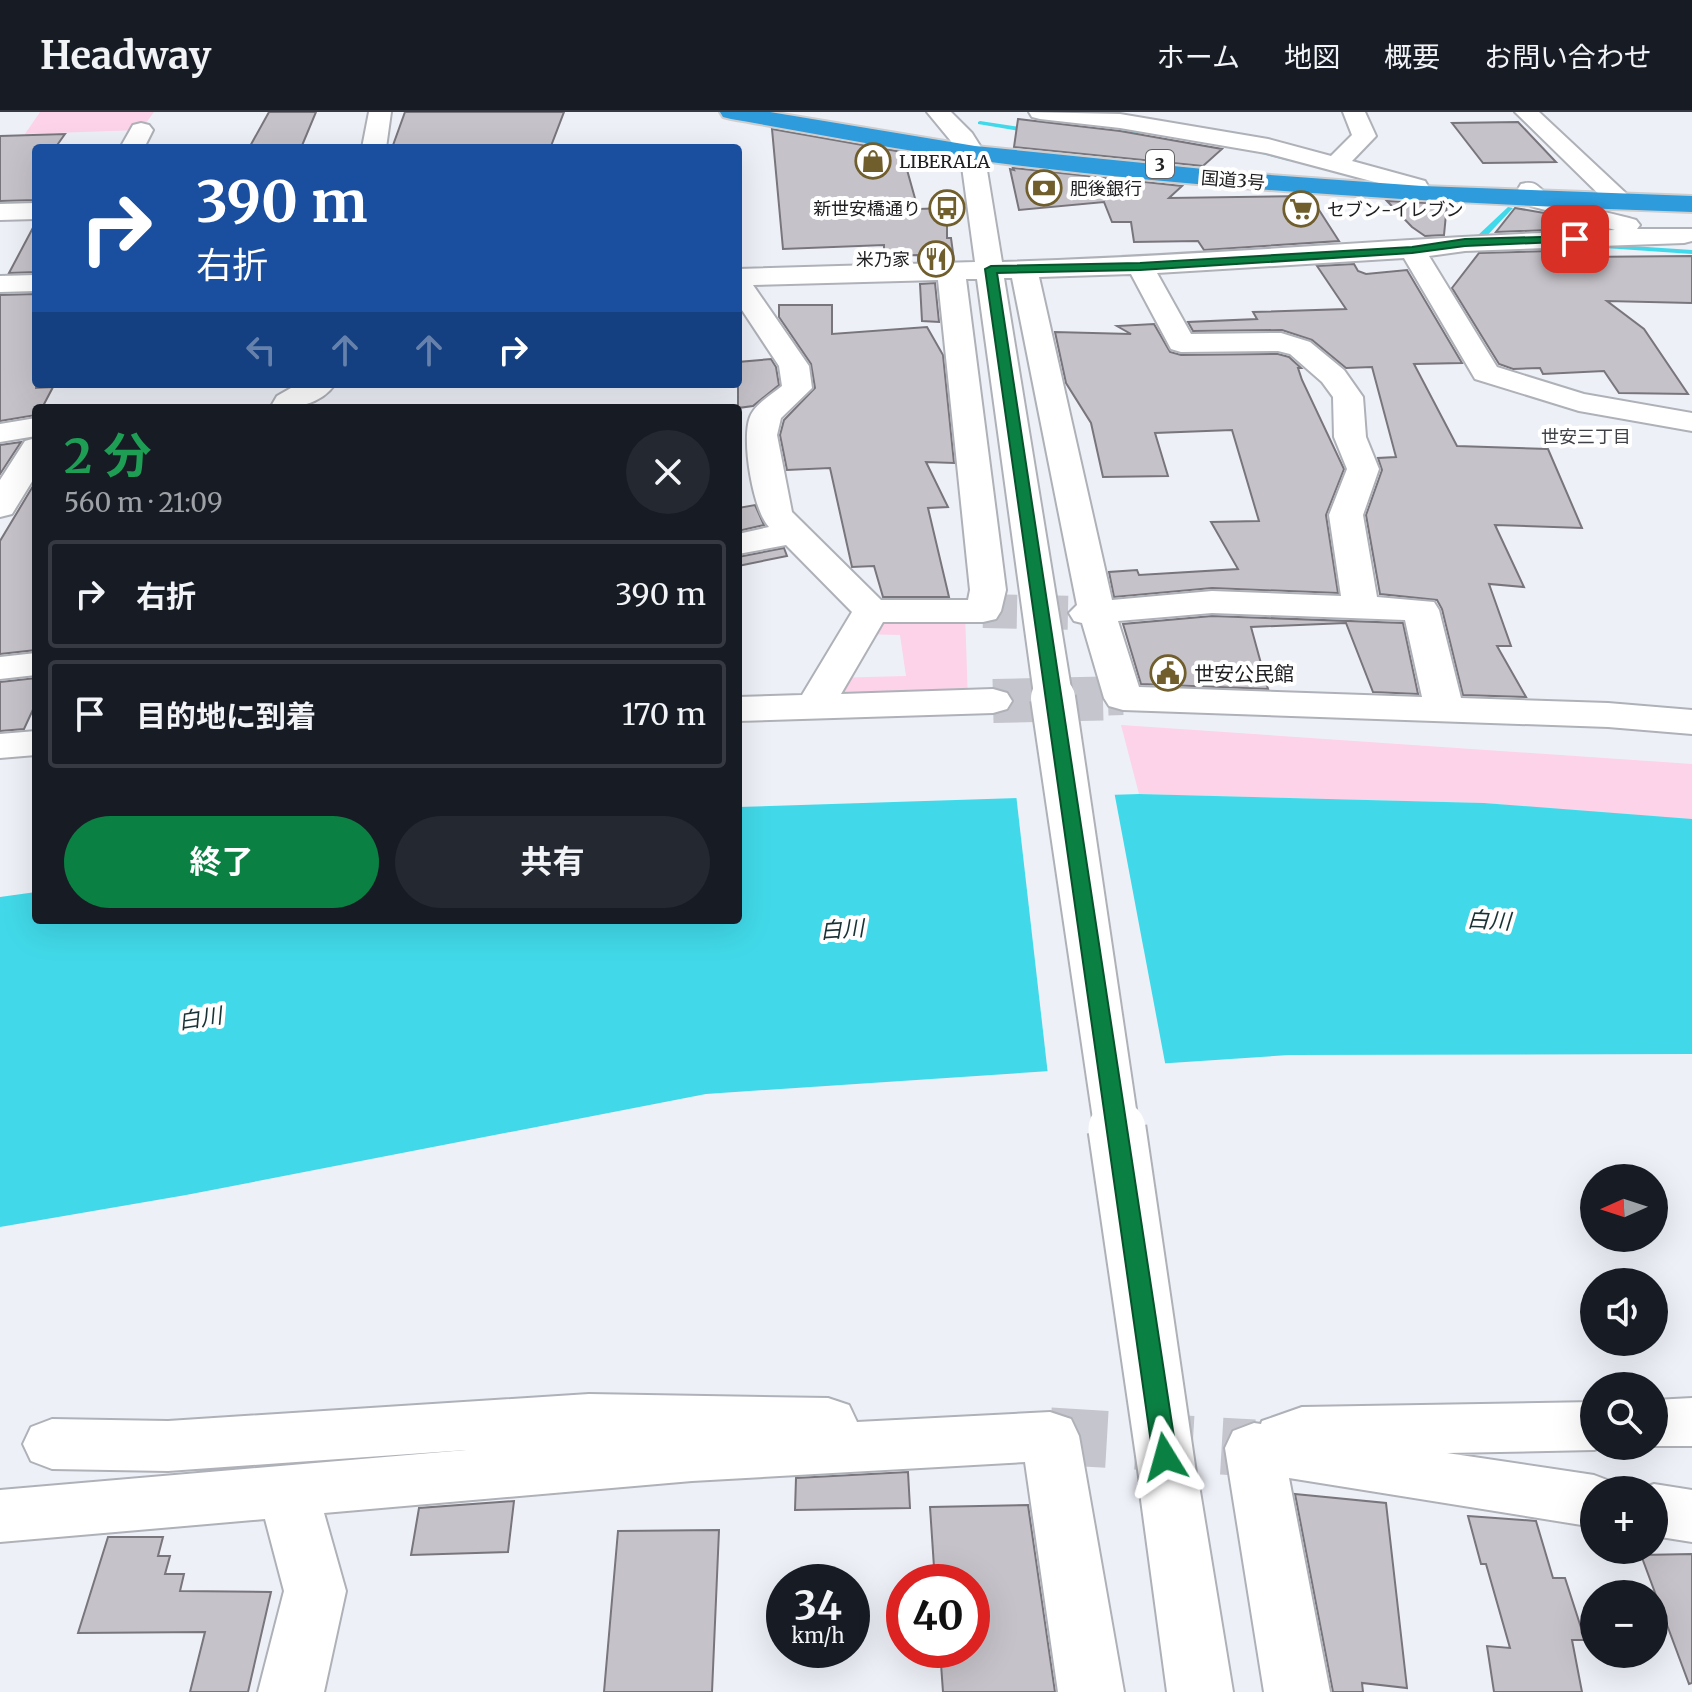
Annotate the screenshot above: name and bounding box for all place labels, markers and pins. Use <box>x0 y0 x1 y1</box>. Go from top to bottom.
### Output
shop icon: LIBERALA <box>854 142 892 180</box>
place label: LIBERALA <box>899 150 990 173</box>
bank icon: 肥後銀行 <box>1025 169 1063 207</box>
place label: 肥後銀行 <box>1070 177 1142 200</box>
bus stop icon: 新世安橋通り <box>928 189 966 227</box>
supermarket icon: セブン-イレブン <box>1282 190 1320 228</box>
place label: 新世安橋通り <box>813 197 921 220</box>
place label: セブン-イレブン <box>1327 198 1463 221</box>
pin <box>1541 205 1609 273</box>
restaurant icon: 米乃家 <box>917 240 955 278</box>
place label: 米乃家 <box>856 248 910 271</box>
public building icon: 世安公民館 <box>1149 654 1187 692</box>
place label: 世安公民館 <box>1194 661 1294 686</box>

